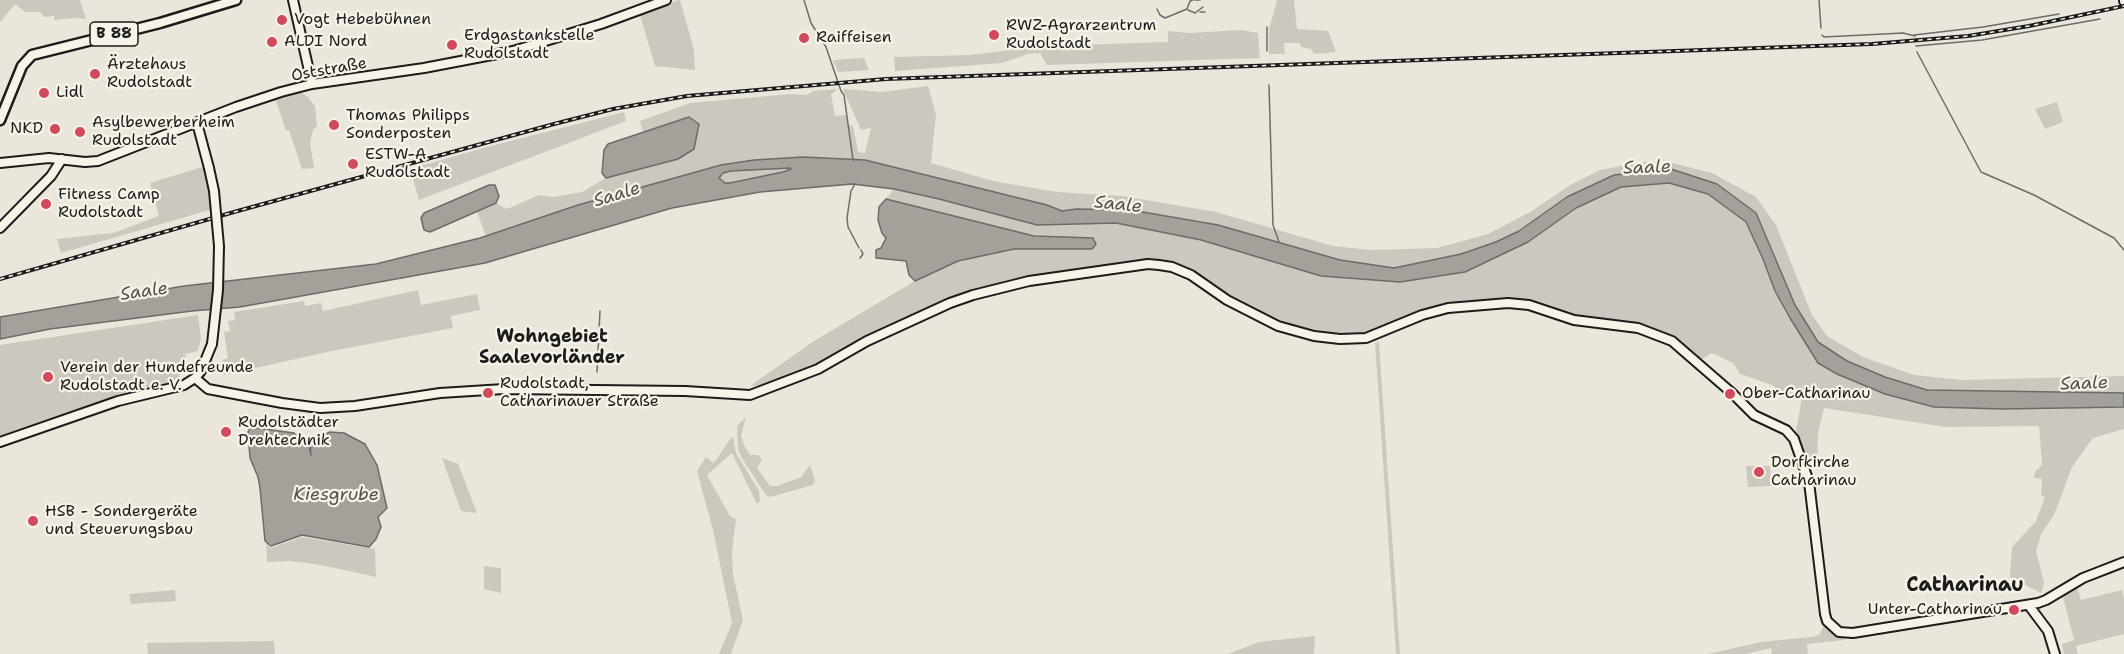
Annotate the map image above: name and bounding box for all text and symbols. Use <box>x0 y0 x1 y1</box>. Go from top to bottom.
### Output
place label: Vogt Hebebühnen <box>294 10 431 30</box>
marker: Vogt Hebebühnen <box>275 13 289 27</box>
place label: RWZ-Agrarzentrum Rudolstadt <box>1006 16 1156 54</box>
road number: B 88 <box>90 22 138 46</box>
place label: Erdgastankstelle Rudolstadt <box>464 26 594 64</box>
place label: Raiffeisen <box>816 28 892 48</box>
marker: RWZ-Agrarzentrum Rudolstadt <box>987 28 1001 42</box>
marker: Raiffeisen <box>797 31 811 45</box>
place label: ALDI Nord <box>284 32 367 52</box>
marker: ALDI Nord <box>265 35 279 49</box>
marker: Erdgastankstelle Rudolstadt <box>445 38 459 52</box>
street label: Oststraße <box>290 54 368 86</box>
place label: Ärztehaus Rudolstadt <box>107 55 192 93</box>
marker: Ärztehaus Rudolstadt <box>88 67 102 81</box>
place label: Lidl <box>56 83 84 103</box>
marker: Lidl <box>37 86 51 100</box>
place label: Thomas Philipps Sonderposten <box>346 106 470 144</box>
place label: Asylbewerberheim Rudolstadt <box>92 113 235 151</box>
marker: Thomas Philipps Sonderposten <box>327 118 341 132</box>
place label: NKD <box>10 119 43 139</box>
marker: NKD <box>48 122 62 136</box>
marker: Asylbewerberheim Rudolstadt <box>73 125 87 139</box>
place label: ESTW-A Rudolstadt <box>365 145 450 183</box>
water label: Saale <box>1623 156 1671 180</box>
marker: ESTW-A Rudolstadt <box>346 157 360 171</box>
water label: Saale <box>591 178 643 212</box>
place label: Fitness Camp Rudolstadt <box>58 185 160 223</box>
water label: Saale <box>1093 192 1143 218</box>
marker: Fitness Camp Rudolstadt <box>39 197 53 211</box>
water label: Saale <box>119 278 169 306</box>
district label: Wohngebiet Saalevorländer <box>479 326 625 368</box>
place label: Verein der Hundefreunde Rudolstadt e. V. <box>60 358 254 396</box>
marker: Verein der Hundefreunde Rudolstadt e. V. <box>41 370 55 384</box>
water label: Saale <box>2060 372 2108 396</box>
place label: Rudolstadt, Catharinauer Straße <box>500 374 659 412</box>
place label: Ober-Catharinau <box>1742 384 1870 404</box>
marker: Rudolstadt, Catharinauer Straße <box>481 386 495 400</box>
marker: Ober-Catharinau <box>1723 387 1737 401</box>
place label: Rudolstädter Drehtechnik <box>238 413 339 451</box>
marker: Rudolstädter Drehtechnik <box>219 425 233 439</box>
place label: Dorfkirche Catharinau <box>1771 453 1857 491</box>
marker: Dorfkirche Catharinau <box>1752 465 1766 479</box>
water label: Kiesgrube <box>293 484 379 506</box>
place label: HSB - Sondergeräte und Steuerungsbau <box>45 502 198 540</box>
marker: HSB - Sondergeräte und Steuerungsbau <box>26 514 40 528</box>
district label: Catharinau <box>1906 574 2024 598</box>
place label: Unter-Catharinau <box>1868 600 2002 620</box>
marker: Unter-Catharinau <box>2007 603 2021 617</box>

